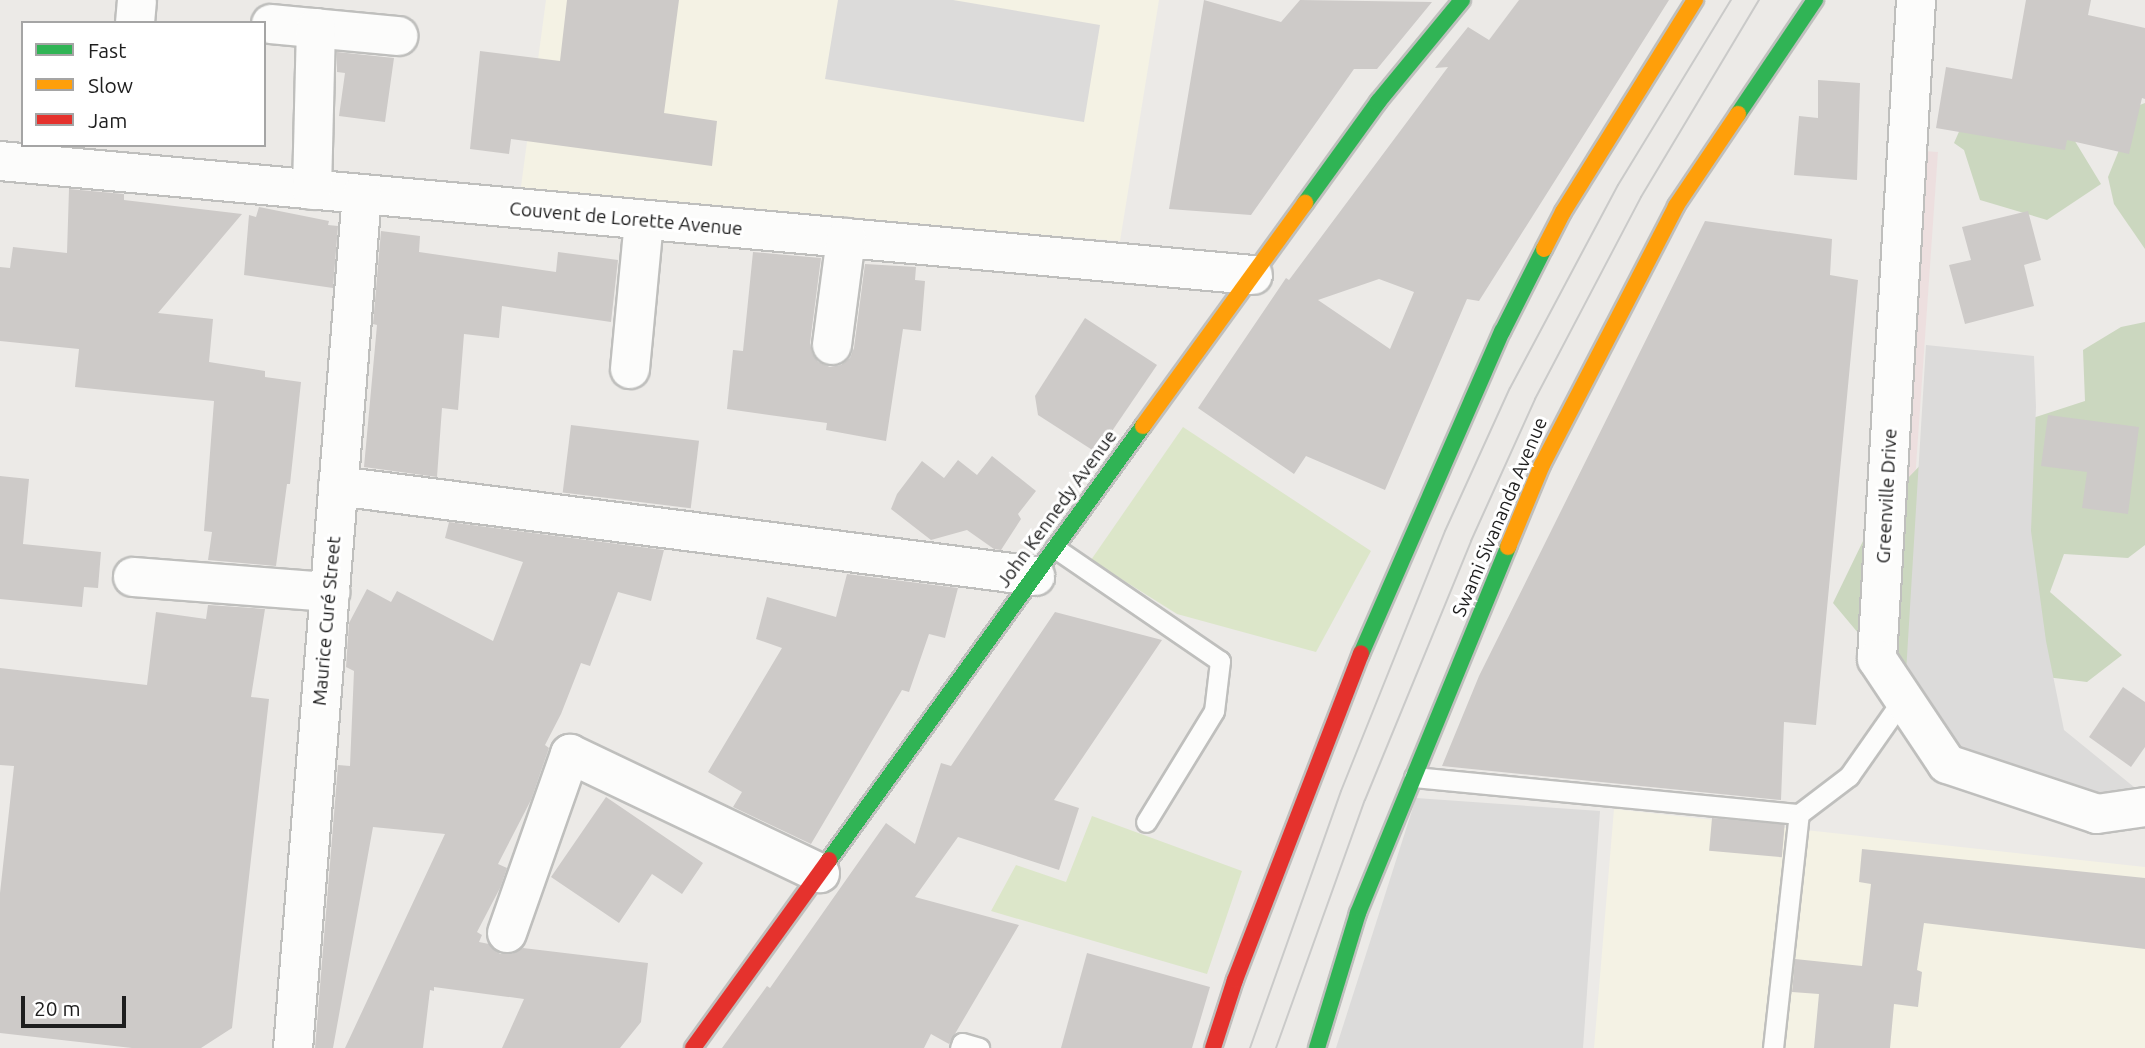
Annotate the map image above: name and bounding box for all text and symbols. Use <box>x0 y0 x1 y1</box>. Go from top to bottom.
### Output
legend <box>21 21 266 147</box>
text: Fast <box>88 38 126 62</box>
text: Slow <box>88 73 133 97</box>
text: Jam <box>88 108 127 132</box>
street label: Couvent de Lorette Avenue <box>508 197 744 241</box>
street label: Swami Sivananda Avenue <box>1448 414 1552 620</box>
street label: John Kennedy Avenue <box>992 426 1122 592</box>
street label: Greenville Drive <box>1872 428 1902 564</box>
street label: Maurice Curé Street <box>308 535 346 707</box>
scale bar <box>24 982 130 1026</box>
text: 20 m <box>34 996 81 1020</box>

